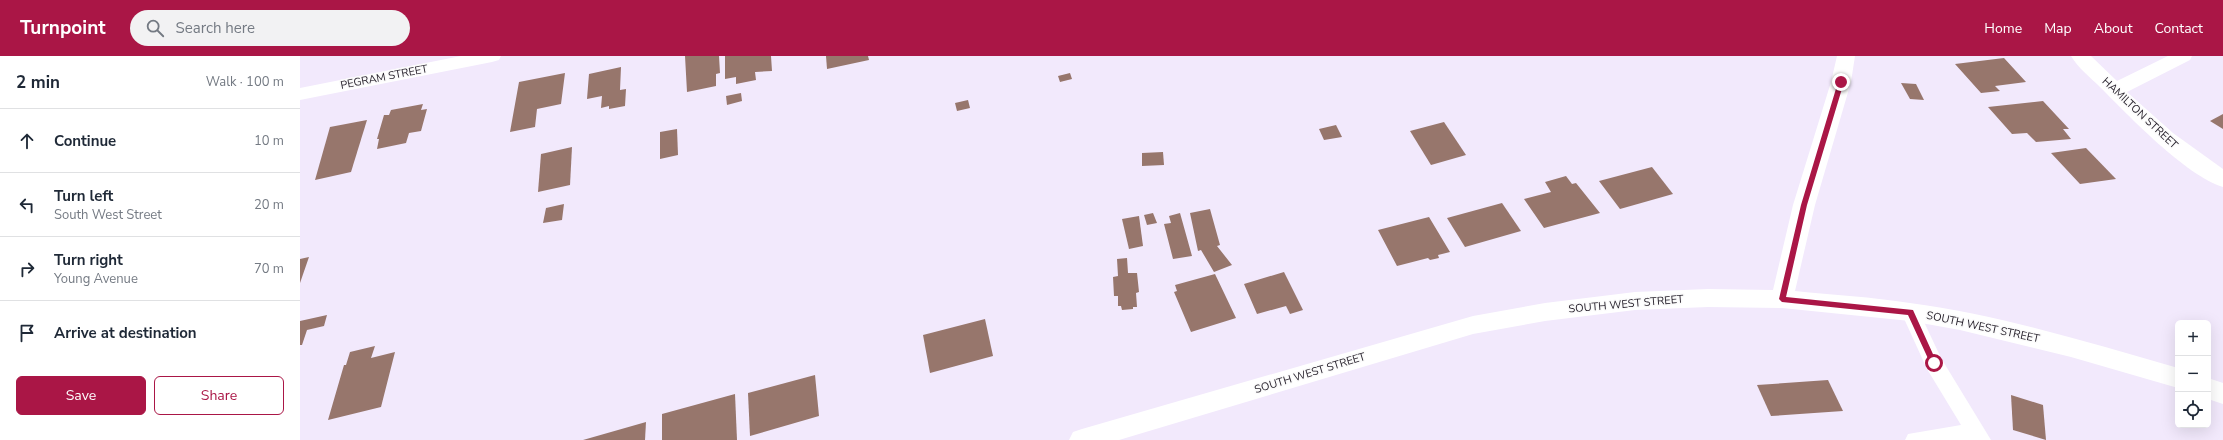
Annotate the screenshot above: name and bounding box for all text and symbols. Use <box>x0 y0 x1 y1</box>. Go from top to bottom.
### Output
search box <box>130 10 410 46</box>
text: Turnpoint <box>20 15 106 41</box>
icon: search <box>144 17 166 39</box>
text: Search here <box>176 18 255 38</box>
text: Home <box>1984 19 2022 38</box>
text: Map <box>2044 19 2072 38</box>
text: About <box>2094 19 2133 38</box>
text: Contact <box>2155 19 2203 38</box>
street label: PEGRAM STREET <box>339 61 429 93</box>
text: 2 min <box>16 71 60 94</box>
text: Walk · 100 m <box>206 73 284 91</box>
route end <box>1832 73 1850 91</box>
street label: HAMILTON STREET <box>2099 74 2181 152</box>
icon: ahead <box>16 130 38 152</box>
text: Continue <box>54 131 116 151</box>
text: 10 m <box>254 132 284 150</box>
text: Turn left <box>54 186 113 206</box>
icon: left <box>16 194 38 216</box>
text: 20 m <box>254 196 284 214</box>
text: South West Street <box>54 206 162 224</box>
text: Turn right <box>54 250 123 270</box>
icon: right <box>16 258 38 280</box>
text: 70 m <box>254 260 284 278</box>
text: Young Avenue <box>54 270 138 288</box>
street label: SOUTH WEST STREET <box>1568 291 1684 316</box>
street label: SOUTH WEST STREET <box>1925 308 2041 346</box>
map controls <box>2175 320 2211 428</box>
button: + <box>2175 320 2211 356</box>
icon: arrive <box>16 322 38 344</box>
text: Arrive at destination <box>54 323 197 343</box>
street label: SOUTH WEST STREET <box>1253 349 1368 397</box>
route start <box>1925 354 1943 372</box>
button: − <box>2175 356 2211 392</box>
button: Save <box>16 376 146 415</box>
button: Share <box>154 376 284 415</box>
button: locate <box>2175 392 2211 428</box>

